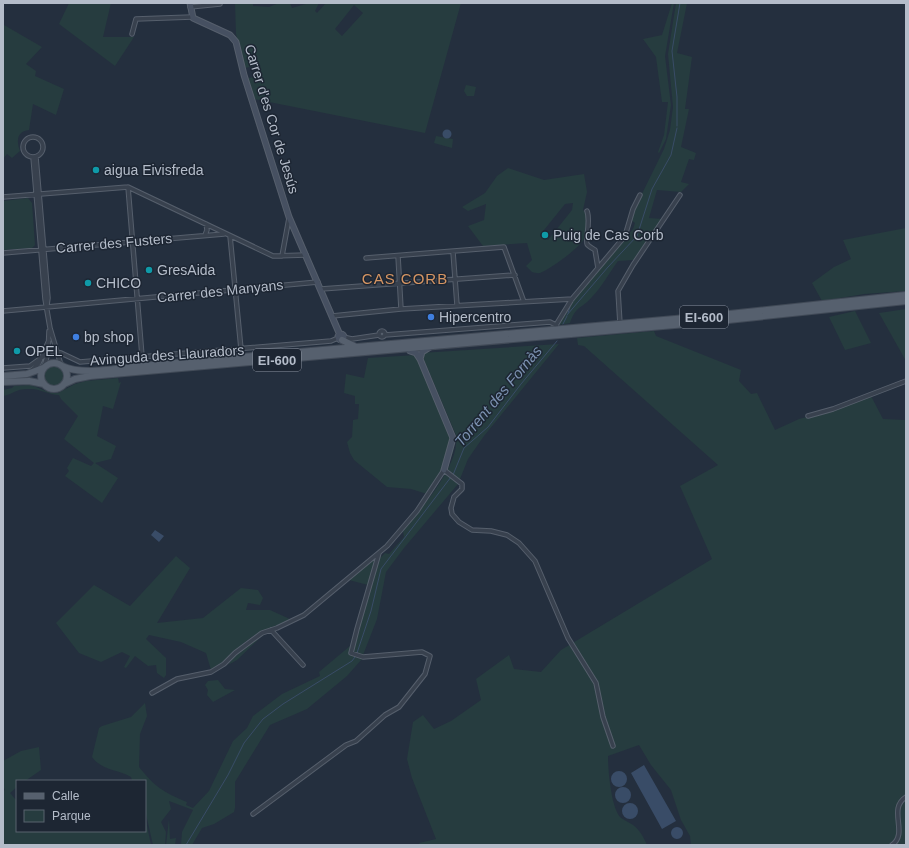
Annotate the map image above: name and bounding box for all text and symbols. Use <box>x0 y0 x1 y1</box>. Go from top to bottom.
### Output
street label: Carrer d'es Cor de Jesús <box>242 42 302 196</box>
place label: aigua Eivisfreda <box>104 162 204 178</box>
marker: aigua Eivisfreda <box>91 165 101 175</box>
place label: Puig de Cas Corb <box>553 227 664 243</box>
street label: Carrer des Fusters <box>55 230 173 256</box>
marker: Puig de Cas Corb <box>540 230 550 240</box>
place label: GresAida <box>157 262 216 278</box>
marker: GresAida <box>144 265 154 275</box>
district label: CAS CORB <box>362 270 448 287</box>
place label: CHICO <box>96 275 141 291</box>
street label: Carrer des Manyans <box>156 276 284 306</box>
marker: CHICO <box>83 278 93 288</box>
road number: EI-600 <box>680 306 728 328</box>
place label: Hipercentro <box>439 309 512 325</box>
marker: Hipercentro <box>426 312 436 322</box>
place label: bp shop <box>84 329 134 345</box>
marker: bp shop <box>71 332 81 342</box>
street label: Avinguda des Llauradors <box>89 342 245 368</box>
water label: Torrent des Fornàs <box>451 342 545 450</box>
place label: OPEL <box>25 343 63 359</box>
marker: OPEL <box>12 346 22 356</box>
road number: EI-600 <box>253 349 301 371</box>
legend <box>16 780 146 832</box>
text: Calle <box>52 789 80 803</box>
text: Parque <box>52 809 91 823</box>

